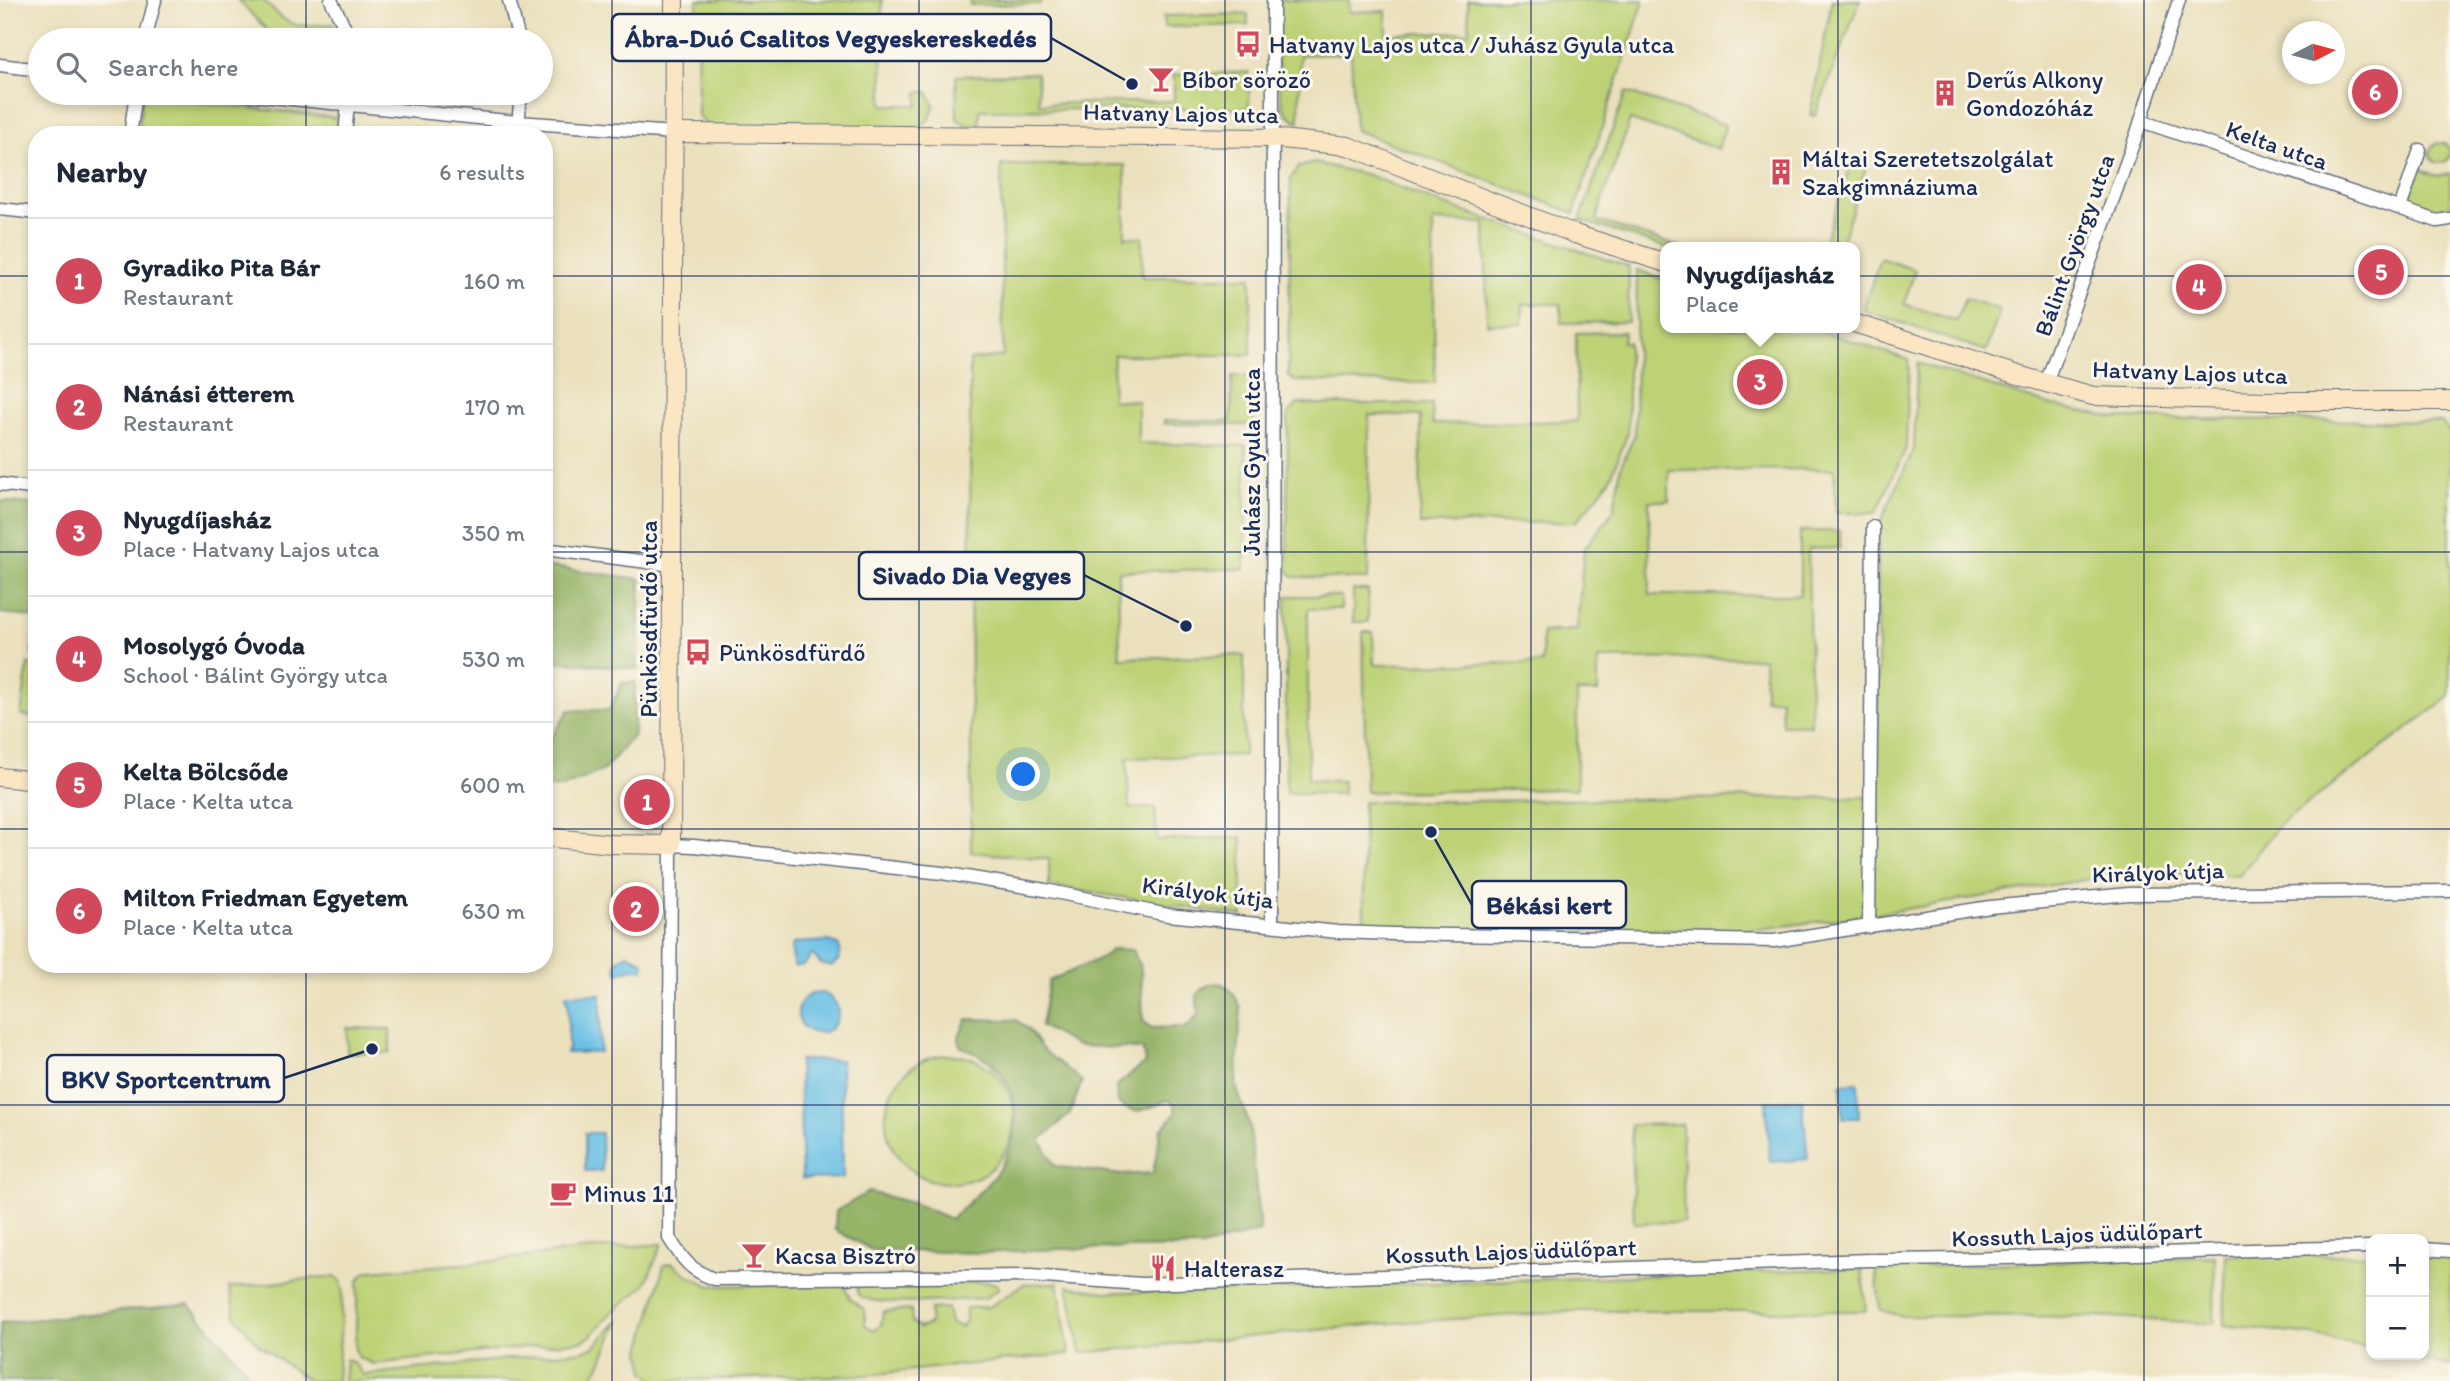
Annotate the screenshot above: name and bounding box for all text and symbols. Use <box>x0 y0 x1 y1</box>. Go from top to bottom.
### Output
callout: Ábra-Duó Csalitos Vegyeskereskedés <box>612 14 1051 61</box>
north arrow <box>2282 21 2345 84</box>
text: Ábra-Duó Csalitos Vegyeskereskedés <box>624 22 1037 54</box>
search box <box>28 28 553 105</box>
bus stop icon: Hatvany Lajos utca / Juhász Gyula utca <box>1233 29 1263 59</box>
place label: Hatvany Lajos utca / Juhász Gyula utca <box>1269 30 1675 59</box>
icon: search <box>52 48 90 86</box>
text: Search here <box>108 51 238 83</box>
bar icon: Bíbor söröző <box>1146 64 1176 94</box>
place label: Bíbor söröző <box>1182 65 1311 94</box>
place label: Derűs Alkony Gondozóház <box>1966 65 2104 122</box>
pin: 6 <box>2352 66 2398 118</box>
building icon: Derűs Alkony Gondozóház <box>1930 78 1960 108</box>
street label: Hatvany Lajos utca <box>1083 97 1280 129</box>
street label: Kelta utca <box>2222 114 2332 176</box>
place label: Máltai Szeretetszolgálat Szakgimnáziuma <box>1802 144 2053 201</box>
street label: Bálint György utca <box>2028 150 2120 340</box>
text: Nearby <box>56 153 147 190</box>
building icon: Máltai Szeretetszolgálat Szakgimnáziuma <box>1766 157 1796 187</box>
text: 6 results <box>439 158 525 186</box>
popup <box>1660 242 1860 333</box>
pin: 5 <box>2358 246 2404 298</box>
text: Gyradiko Pita Bár <box>123 251 320 283</box>
text: Nyugdíjasház <box>1686 258 1834 290</box>
pin: 4 <box>2176 261 2222 313</box>
text: 1 <box>74 267 84 295</box>
text: 160 m <box>463 267 525 295</box>
text: Restaurant <box>123 283 233 311</box>
text: Place <box>1686 290 1739 318</box>
street label: Hatvany Lajos utca <box>2092 354 2289 390</box>
pin: 3 <box>1737 356 1783 408</box>
street label: Juhász Gyula utca <box>1237 367 1266 556</box>
text: Nánási étterem <box>123 377 294 409</box>
text: 2 <box>73 393 85 421</box>
text: 170 m <box>464 393 525 421</box>
text: Restaurant <box>123 409 233 437</box>
text: Nyugdíjasház <box>123 503 271 535</box>
text: 3 <box>73 519 85 547</box>
text: 350 m <box>462 519 525 547</box>
street label: Pünkösdfürdő utca <box>634 520 663 718</box>
text: Place · Hatvany Lajos utca <box>123 535 379 563</box>
callout: Sivado Dia Vegyes <box>859 552 1084 599</box>
text: Sivado Dia Vegyes <box>872 559 1072 591</box>
text: Mosolygó Óvoda <box>123 629 305 661</box>
bus stop icon: Pünkösdfürdő <box>683 637 713 667</box>
place label: Pünkösdfürdő <box>719 638 866 667</box>
text: 4 <box>72 645 86 673</box>
text: 530 m <box>462 645 525 673</box>
text: School · Bálint György utca <box>123 661 388 689</box>
text: Kelta Bölcsőde <box>123 755 288 787</box>
your location <box>1006 757 1040 791</box>
text: 5 <box>73 771 85 799</box>
text: 600 m <box>460 771 525 799</box>
pin: 1 <box>624 776 670 828</box>
text: Place · Kelta utca <box>123 787 293 815</box>
street label: Királyok útja <box>2091 855 2225 889</box>
street label: Királyok útja <box>1141 870 1276 915</box>
text: Milton Friedman Egyetem <box>123 881 408 913</box>
callout: Békási kert <box>1472 881 1626 928</box>
pin: 2 <box>613 883 659 935</box>
text: Békási kert <box>1486 889 1612 921</box>
text: 6 <box>73 897 85 925</box>
text: 630 m <box>462 897 525 925</box>
text: Place · Kelta utca <box>123 913 293 941</box>
callout: BKV Sportcentrum <box>47 1055 284 1102</box>
text: BKV Sportcentrum <box>61 1063 272 1095</box>
cafe icon: Minus 11 <box>548 1178 578 1208</box>
place label: Minus 11 <box>584 1179 674 1208</box>
street label: Kossuth Lajos üdülőpart <box>1951 1215 2203 1253</box>
street label: Kossuth Lajos üdülőpart <box>1385 1232 1637 1270</box>
map controls <box>2366 1234 2429 1360</box>
button: + <box>2366 1234 2429 1297</box>
bar icon: Kacsa Bisztró <box>739 1240 769 1270</box>
place label: Kacsa Bisztró <box>775 1241 916 1270</box>
restaurant icon: Halterasz <box>1148 1253 1178 1283</box>
place label: Halterasz <box>1184 1254 1284 1283</box>
button: − <box>2366 1297 2429 1360</box>

